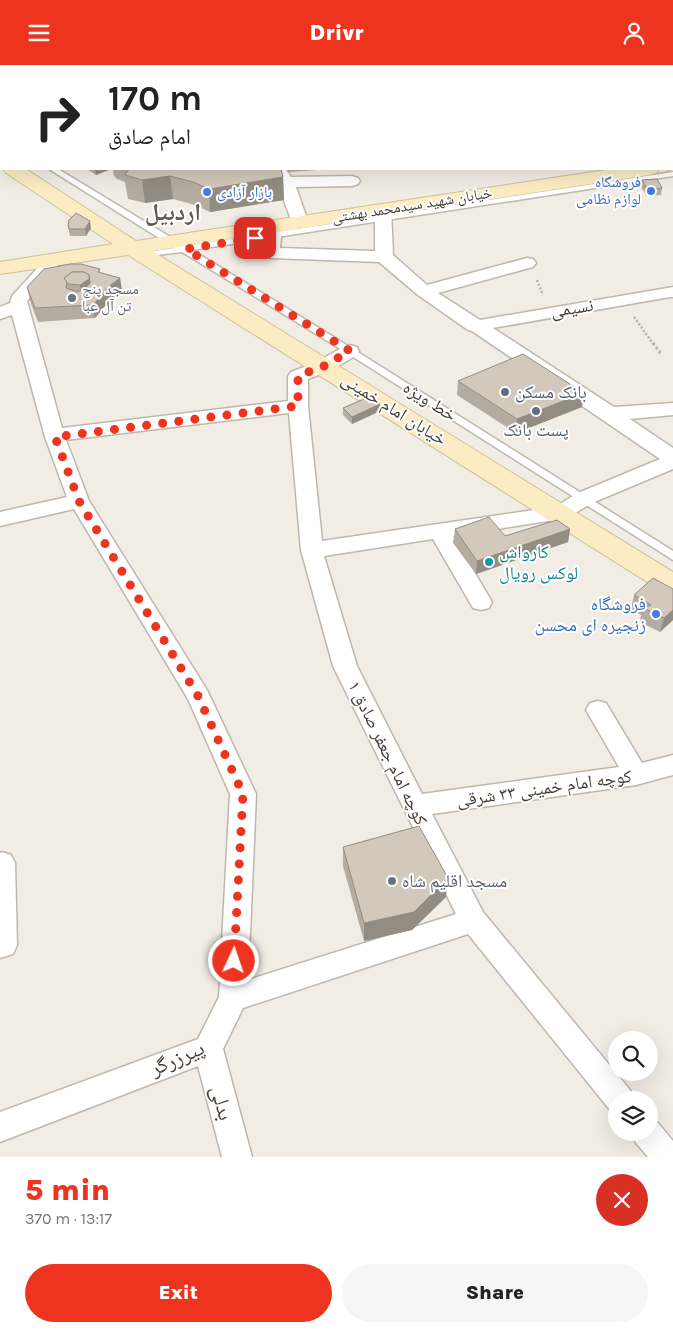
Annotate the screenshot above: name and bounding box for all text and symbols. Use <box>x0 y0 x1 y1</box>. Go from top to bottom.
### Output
icon: menu <box>25 19 53 47</box>
icon: person <box>620 19 648 47</box>
text: Drivr <box>309 20 364 46</box>
text: 170 m <box>108 78 202 119</box>
icon: right <box>25 85 90 150</box>
text: امام صادق <box>108 124 191 150</box>
place label: فروشگاه لوازم نظامی <box>576 173 641 209</box>
place label: بازار آزادی <box>217 183 272 202</box>
street label: خیابان شهید سیدمحمد بهشتی <box>330 183 494 228</box>
marker: فروشگاه لوازم نظامی <box>645 185 657 197</box>
marker: بازار آزادی <box>201 186 213 198</box>
district label: اردبیل <box>145 198 201 226</box>
pin <box>234 217 276 259</box>
icon: arrive <box>241 224 269 252</box>
place label: مسجد پنج تن آل عبا <box>82 280 139 316</box>
marker: مسجد پنج تن آل عبا <box>66 292 78 304</box>
street label: نسیمی <box>549 294 595 322</box>
street label: خیابان امام خمینی <box>337 368 451 451</box>
street label: خط ویژه <box>399 376 461 426</box>
place label: بانک مسکن <box>515 381 587 403</box>
marker: بانک مسکن <box>499 386 511 398</box>
marker: پست بانک <box>530 405 542 417</box>
place label: پست بانک <box>503 419 569 441</box>
place label: کارواش لوکس رویال <box>499 541 578 584</box>
marker: کارواش لوکس رویال <box>483 556 495 568</box>
place label: فروشگاه زنجیره ای محسن <box>534 593 646 636</box>
marker: فروشگاه زنجیره ای محسن <box>650 608 662 620</box>
street label: کوچه امام جعفر صادق ۱ <box>343 677 433 829</box>
street label: کوچه امام خمینی ۳۳ شرقی <box>455 765 634 812</box>
place label: مسجد اقلیم شاه <box>402 870 507 893</box>
marker: مسجد اقلیم شاه <box>386 875 398 887</box>
position arrow <box>207 934 259 986</box>
map controls <box>608 1031 658 1141</box>
button: search <box>608 1031 658 1081</box>
street label: پیرزرگر <box>145 1036 208 1081</box>
street label: بدلی <box>205 1083 238 1123</box>
button: layers <box>608 1091 658 1141</box>
text: 5 min <box>25 1172 110 1208</box>
button: close <box>596 1174 648 1226</box>
text: 370 m · 13:17 <box>25 1209 112 1228</box>
button: Exit <box>25 1264 332 1322</box>
button: Share <box>342 1264 648 1322</box>

